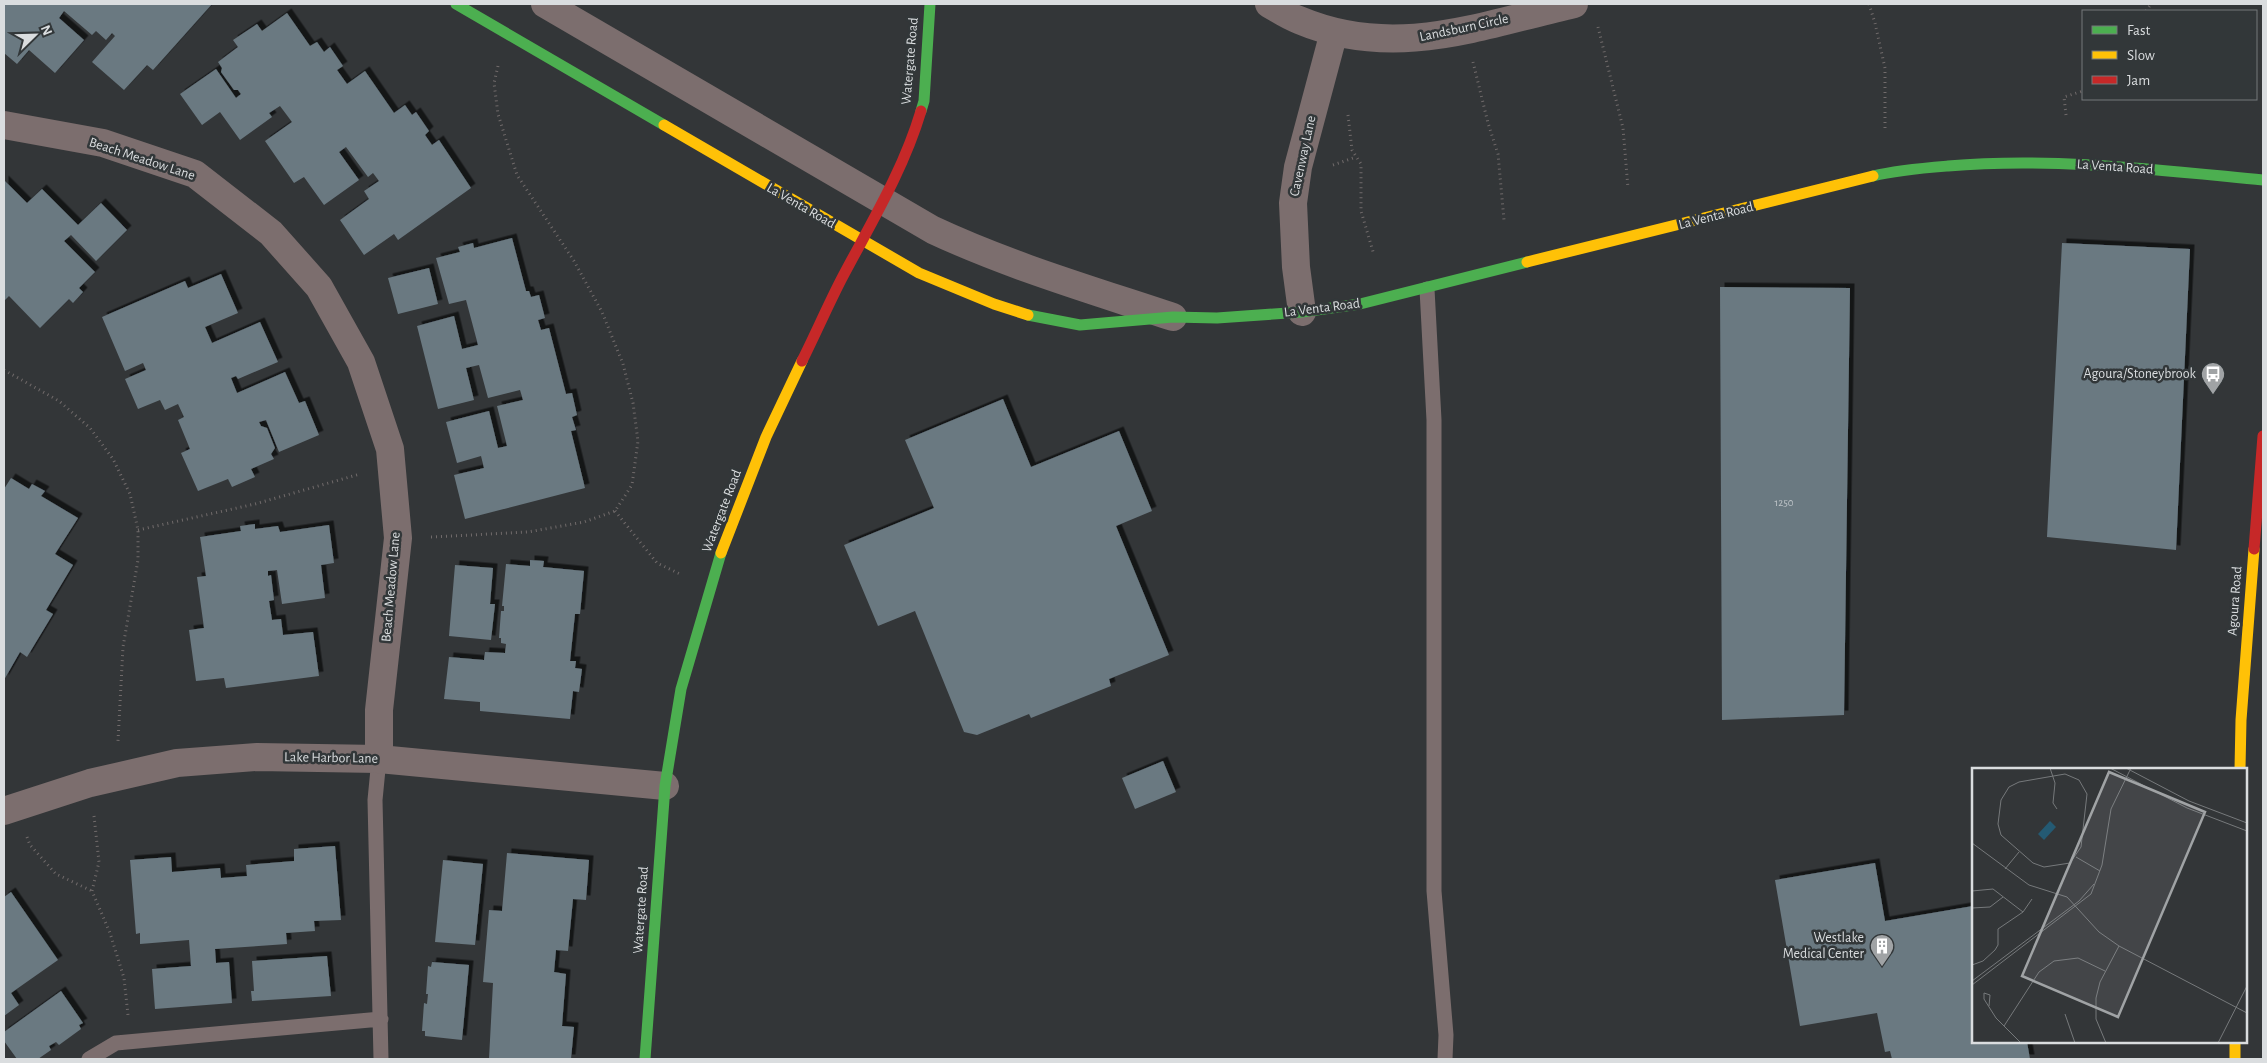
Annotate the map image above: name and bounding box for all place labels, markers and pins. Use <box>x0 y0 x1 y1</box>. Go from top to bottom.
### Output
bus stop icon: Agoura/Stoneybrook <box>2200 361 2226 395</box>
place label: Agoura/Stoneybrook <box>2083 367 2197 381</box>
place label: Westlake Medical Center <box>1783 931 1864 961</box>
building icon: Westlake Medical Center <box>1869 933 1895 967</box>

